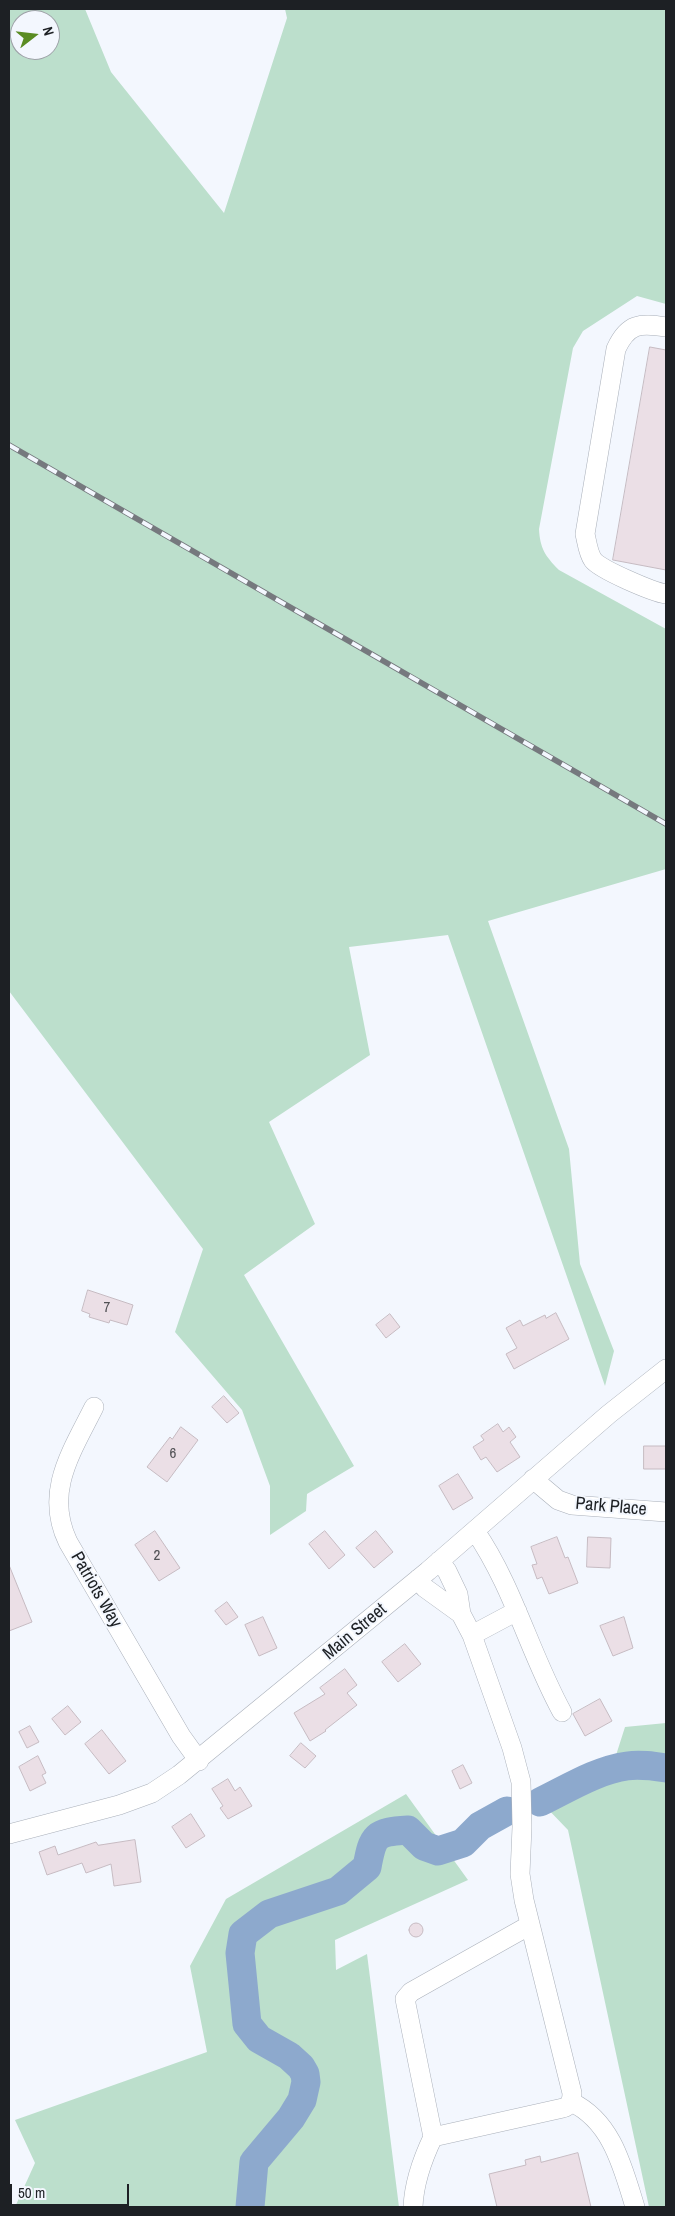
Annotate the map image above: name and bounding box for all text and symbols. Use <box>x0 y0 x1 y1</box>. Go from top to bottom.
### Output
north arrow <box>10 10 60 60</box>
text: N <box>39 25 58 38</box>
house number: 7 <box>104 1299 110 1317</box>
house number: 6 <box>170 1445 176 1463</box>
street label: Park Place <box>575 1493 647 1521</box>
house number: 2 <box>154 1547 160 1565</box>
street label: Patriots Way <box>66 1548 126 1632</box>
street label: Main Street <box>319 1599 391 1665</box>
scale bar <box>12 2174 131 2206</box>
text: 50 m <box>18 2182 45 2203</box>

